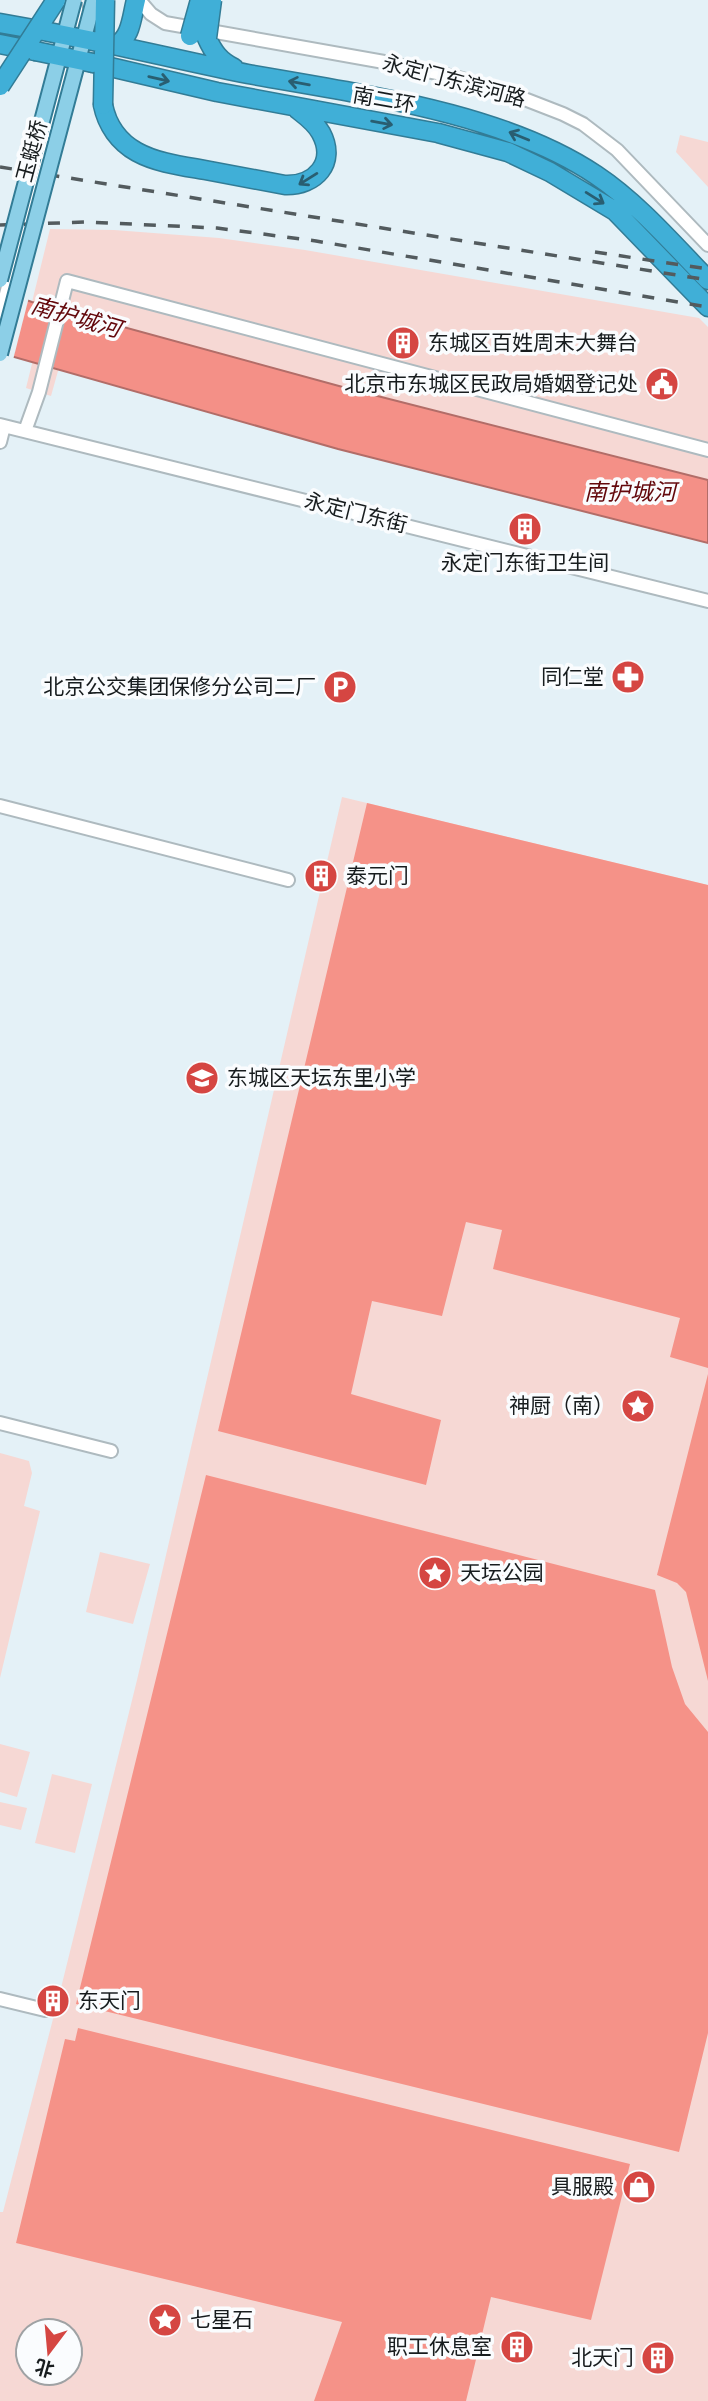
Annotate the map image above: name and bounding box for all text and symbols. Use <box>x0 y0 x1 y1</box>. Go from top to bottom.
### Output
street label: 永定门东滨河路 <box>379 47 529 115</box>
one-way arrow <box>147 72 170 86</box>
one-way arrow <box>288 76 311 89</box>
street label: 南二环 <box>350 80 418 120</box>
street label: 玉蜓桥 <box>9 117 55 185</box>
one-way arrow <box>370 117 393 130</box>
one-way arrow <box>509 129 531 142</box>
one-way arrow <box>299 172 318 187</box>
one-way arrow <box>584 192 604 206</box>
water label: 南护城河 <box>27 288 129 347</box>
building icon: 东城区百姓周末大舞台 <box>384 324 422 362</box>
place label: 东城区百姓周末大舞台 <box>428 328 638 358</box>
public building icon: 北京市东城区民政局婚姻登记处 <box>643 365 681 403</box>
place label: 北京市东城区民政局婚姻登记处 <box>344 369 638 399</box>
water label: 南护城河 <box>584 475 680 509</box>
street label: 永定门东街 <box>301 486 411 540</box>
building icon: 永定门东街卫生间 <box>506 510 544 548</box>
place label: 永定门东街卫生间 <box>441 548 609 578</box>
pharmacy icon: 同仁堂 <box>609 658 647 696</box>
place label: 同仁堂 <box>541 662 604 692</box>
parking icon: 北京公交集团保修分公司二厂 <box>321 668 359 706</box>
place label: 北京公交集团保修分公司二厂 <box>43 672 316 702</box>
building icon: 泰元门 <box>302 857 340 895</box>
place label: 泰元门 <box>346 861 409 891</box>
school or university icon: 东城区天坛东里小学 <box>183 1059 221 1097</box>
place label: 东城区天坛东里小学 <box>227 1063 416 1093</box>
place icon: 神厨（南） <box>619 1387 657 1425</box>
place label: 神厨（南） <box>509 1391 614 1421</box>
place icon: 天坛公园 <box>416 1554 454 1592</box>
place label: 天坛公园 <box>460 1558 544 1588</box>
building icon: 东天门 <box>34 1982 72 2020</box>
place label: 东天门 <box>78 1986 141 2016</box>
shop icon: 具服殿 <box>620 2168 658 2206</box>
place label: 具服殿 <box>551 2172 614 2202</box>
place icon: 七星石 <box>146 2301 184 2339</box>
place label: 七星石 <box>190 2305 253 2335</box>
north arrow <box>14 2317 84 2387</box>
building icon: 职工休息室 <box>498 2328 536 2366</box>
place label: 职工休息室 <box>387 2332 492 2362</box>
building icon: 北天门 <box>639 2339 677 2377</box>
place label: 北天门 <box>571 2343 634 2373</box>
text: 北 <box>32 2352 57 2383</box>

